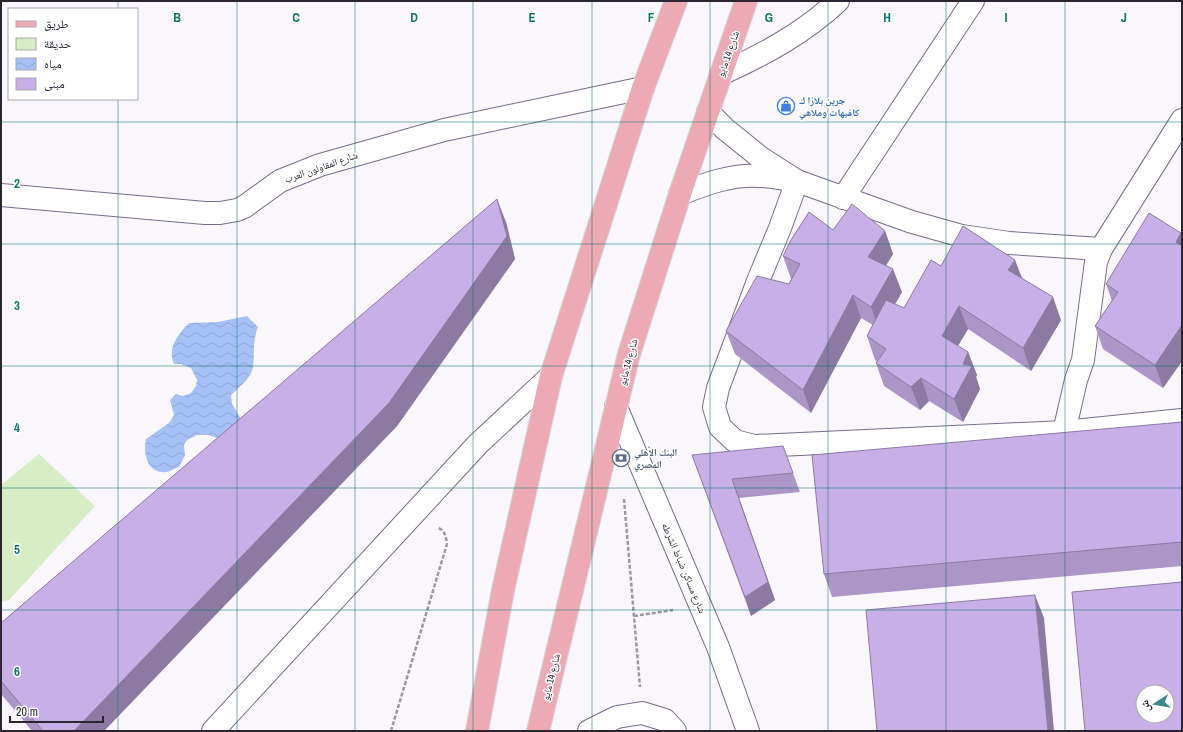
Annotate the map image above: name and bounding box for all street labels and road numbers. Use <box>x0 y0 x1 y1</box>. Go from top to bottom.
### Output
street label: شارع 14 مايو <box>714 29 742 79</box>
street label: شارع المقاولون العرب <box>283 148 360 186</box>
street label: شارع 14 مايو <box>616 337 641 387</box>
street label: شارع مساكن ضباط الشرطه <box>659 521 709 615</box>
street label: شارع 14 مايو <box>539 652 563 702</box>

